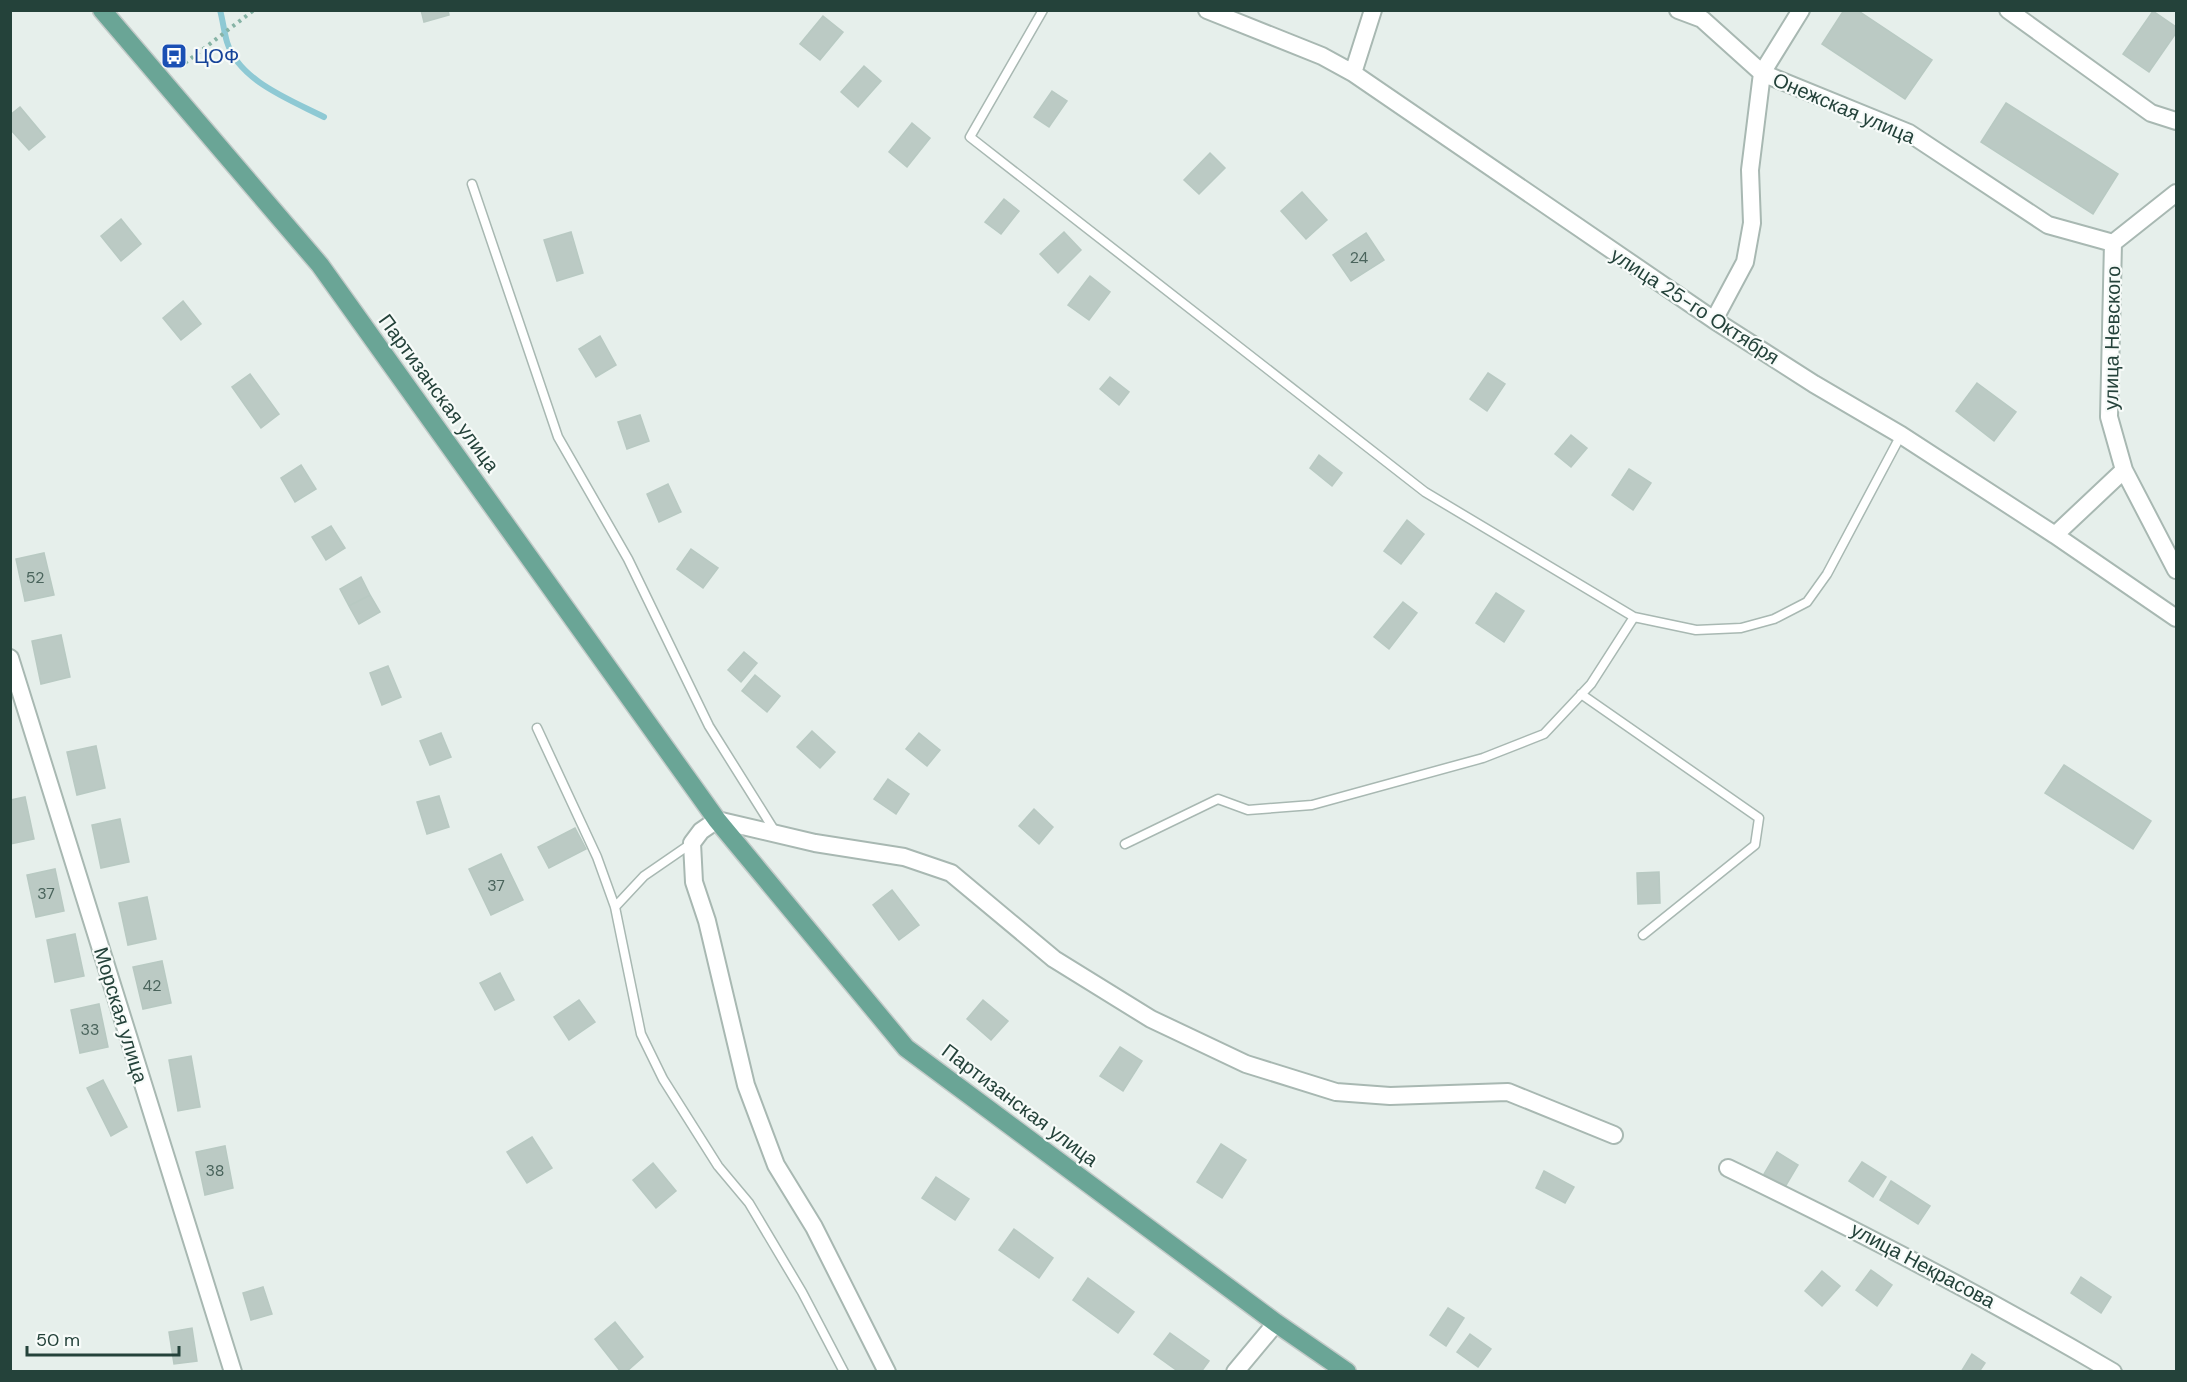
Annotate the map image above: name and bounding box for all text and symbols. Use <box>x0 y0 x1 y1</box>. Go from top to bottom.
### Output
bus stop icon: ЦОФ <box>159 41 189 71</box>
place label: ЦОФ <box>194 43 239 69</box>
street label: Онежская улица <box>1769 66 1920 150</box>
street label: улица 25-го Октября <box>1606 242 1784 370</box>
house number: 24 <box>1350 247 1369 268</box>
street label: улица Невского <box>2098 266 2126 410</box>
street label: Партизанская улица <box>373 309 506 478</box>
house number: 52 <box>26 567 44 588</box>
house number: 37 <box>487 875 505 896</box>
house number: 37 <box>37 883 55 904</box>
street label: Морская улица <box>88 944 154 1087</box>
house number: 42 <box>143 975 161 996</box>
house number: 33 <box>81 1019 99 1040</box>
street label: Партизанская улица <box>937 1038 1104 1173</box>
house number: 38 <box>205 1160 225 1181</box>
street label: улица Некрасова <box>1846 1216 2000 1314</box>
scale bar <box>27 1319 178 1357</box>
text: 50 m <box>36 1328 80 1352</box>

